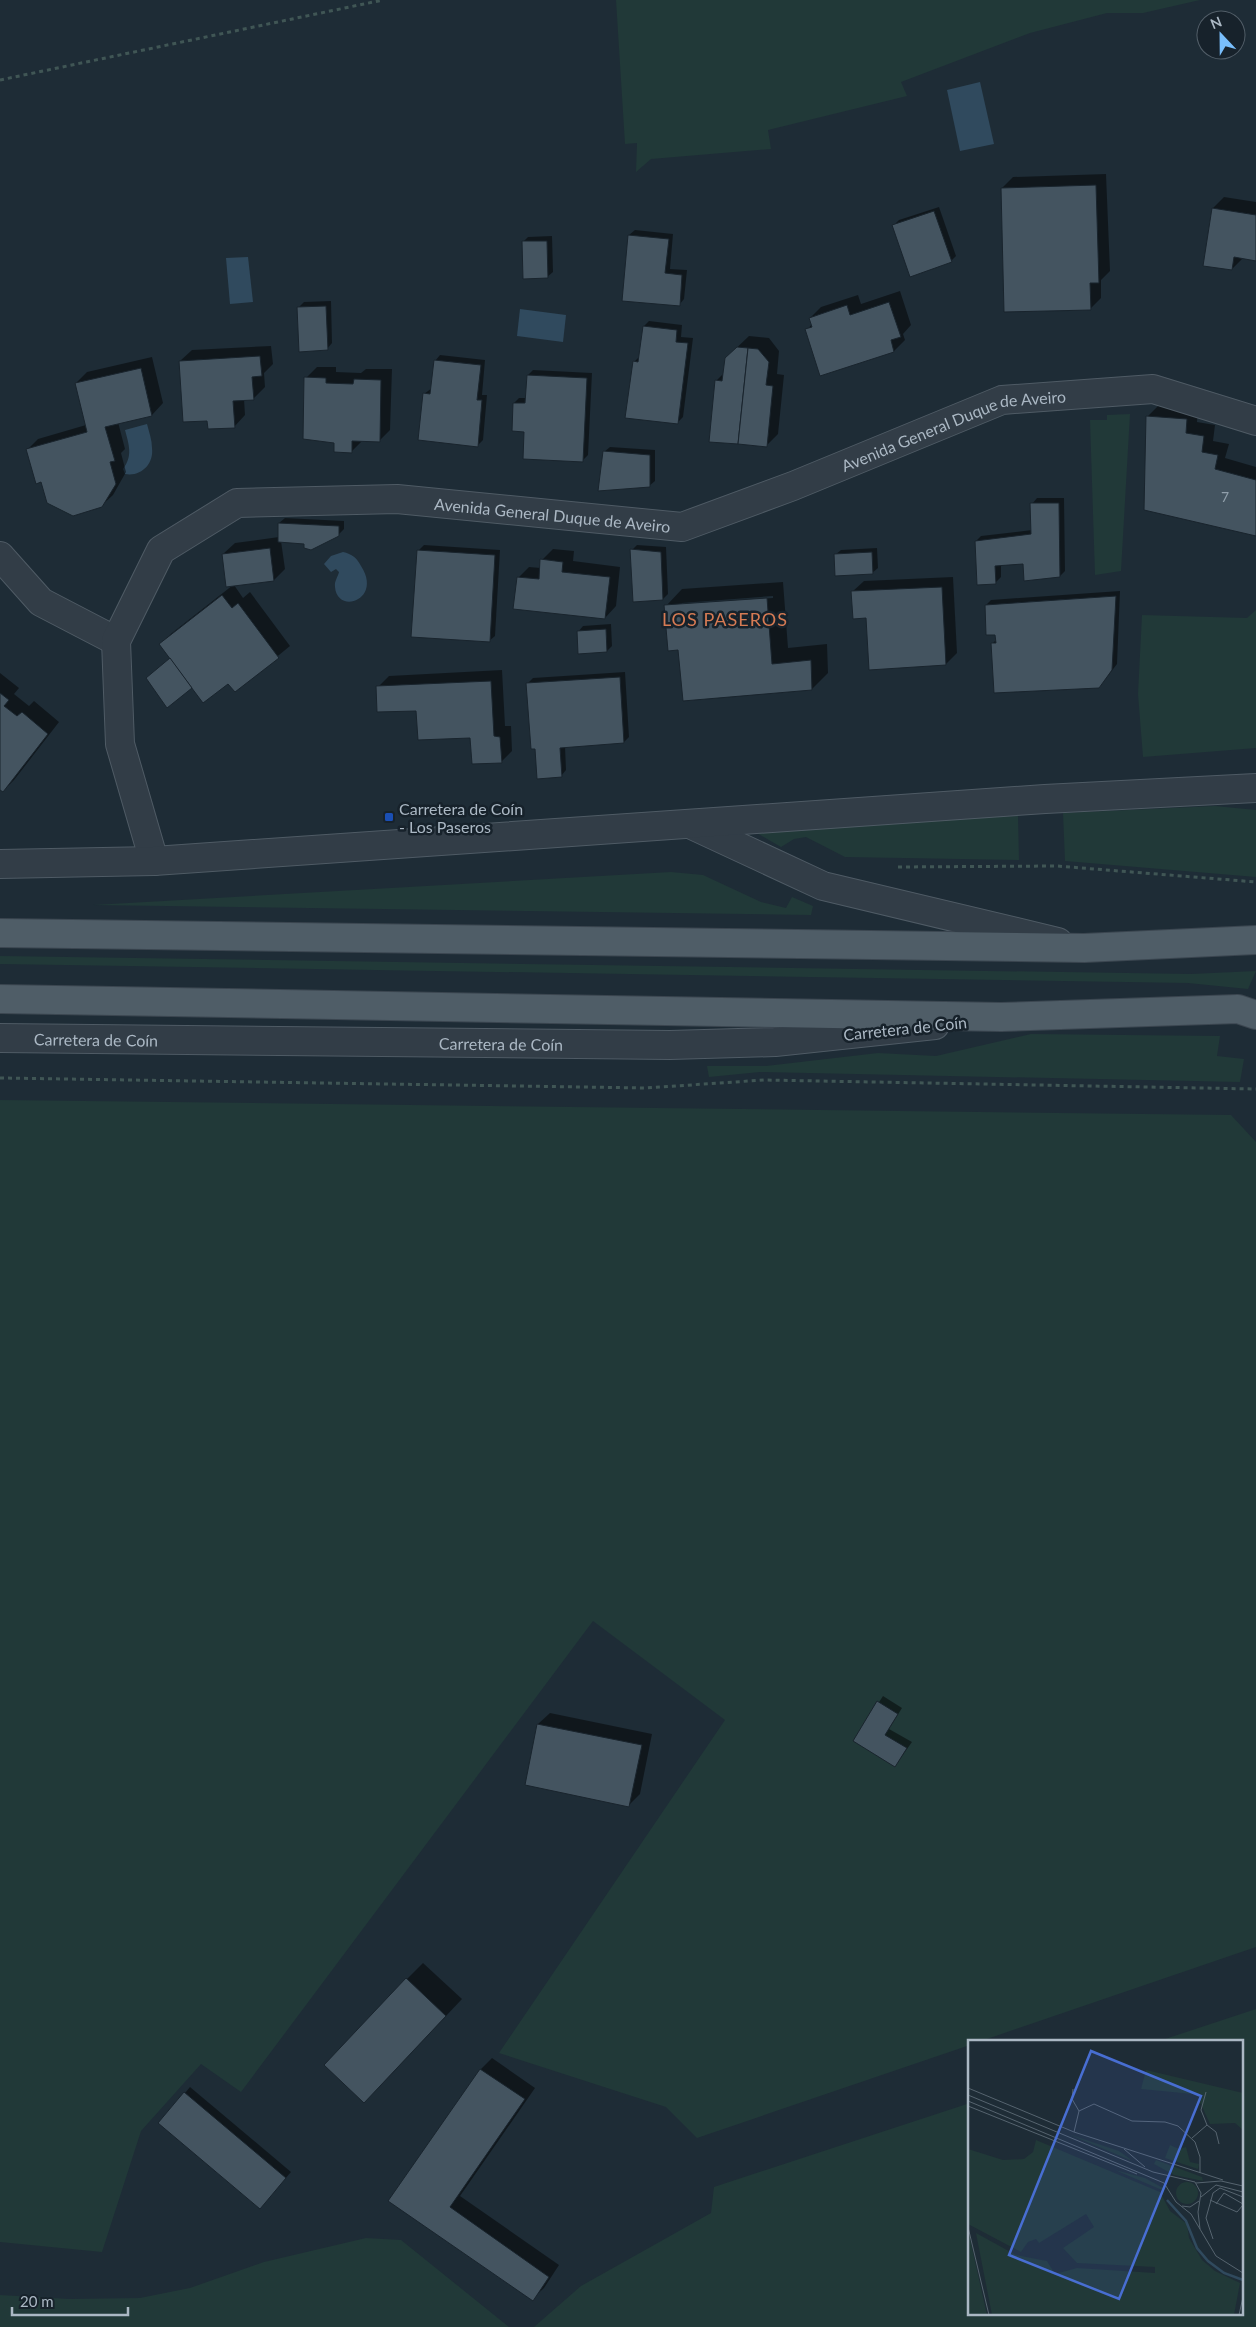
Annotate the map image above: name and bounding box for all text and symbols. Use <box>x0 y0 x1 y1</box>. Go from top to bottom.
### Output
north arrow <box>1196 10 1246 60</box>
text: N <box>1208 13 1224 32</box>
street label: Avenida General Duque de Aveiro <box>838 386 1066 475</box>
house number: 7 <box>1221 488 1229 505</box>
street label: Avenida General Duque de Aveiro <box>434 493 671 535</box>
district label: LOS PASEROS <box>662 608 788 630</box>
place label: Carretera de Coín - Los Paseros <box>399 799 523 836</box>
marker: Carretera de Coín - Los Paseros <box>383 811 395 823</box>
street label: Carretera de Coín <box>842 1012 968 1044</box>
street label: Carretera de Coín <box>34 1029 158 1049</box>
street label: Carretera de Coín <box>439 1033 563 1053</box>
inset map <box>968 2040 1244 2314</box>
scale bar <box>12 2284 129 2316</box>
text: 20 m <box>20 2292 54 2310</box>

